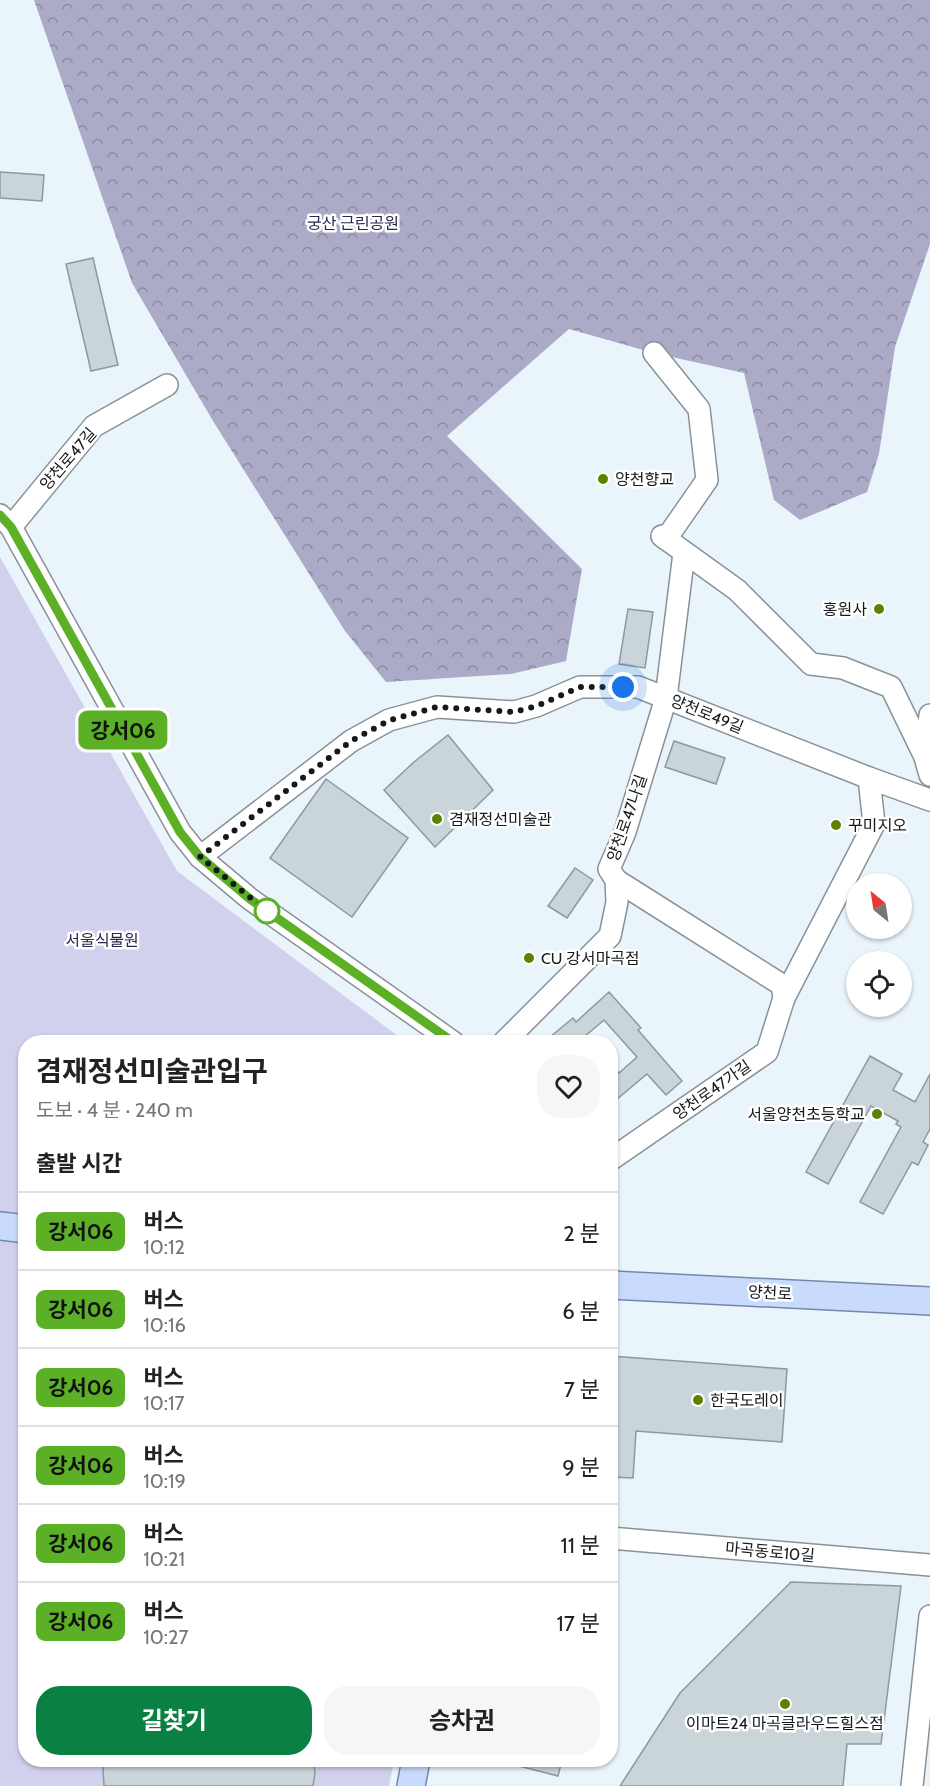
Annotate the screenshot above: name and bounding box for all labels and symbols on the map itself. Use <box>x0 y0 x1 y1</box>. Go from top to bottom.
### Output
park label: 궁산 근린공원 <box>307 214 399 233</box>
street label: 양천로47길 <box>36 424 100 494</box>
place label: 양천향교 <box>615 470 674 489</box>
marker: 양천향교 <box>596 472 610 486</box>
place label: 홍원사 <box>823 600 867 619</box>
marker: 홍원사 <box>872 602 886 616</box>
your location <box>608 672 638 702</box>
street label: 양천로49길 <box>668 691 746 737</box>
line badge: 강서06 <box>81 710 165 750</box>
street label: 양천로47나길 <box>603 772 651 864</box>
place label: 겸재정선미술관 <box>449 810 552 829</box>
marker: 겸재정선미술관 <box>430 812 444 826</box>
place label: 꾸미지오 <box>848 816 907 835</box>
marker: 꾸미지오 <box>829 818 843 832</box>
north arrow <box>846 873 912 939</box>
unlabelled marker <box>254 898 280 924</box>
park label: 서울식물원 <box>65 931 139 950</box>
place label: CU 강서마곡점 <box>541 949 640 968</box>
marker: CU 강서마곡점 <box>522 951 536 965</box>
street label: 양천로47가길 <box>669 1056 755 1124</box>
place label: 서울양천초등학교 <box>747 1105 865 1124</box>
marker: 서울양천초등학교 <box>870 1107 884 1121</box>
street label: 양천로 <box>747 1282 793 1304</box>
place label: 한국도레이 <box>710 1391 784 1410</box>
marker: 한국도레이 <box>691 1393 705 1407</box>
street label: 마곡동로10길 <box>724 1539 816 1565</box>
marker: 이마트24 마곡클라우드힐스점 <box>778 1697 792 1711</box>
place label: 이마트24 마곡클라우드힐스점 <box>686 1714 884 1733</box>

